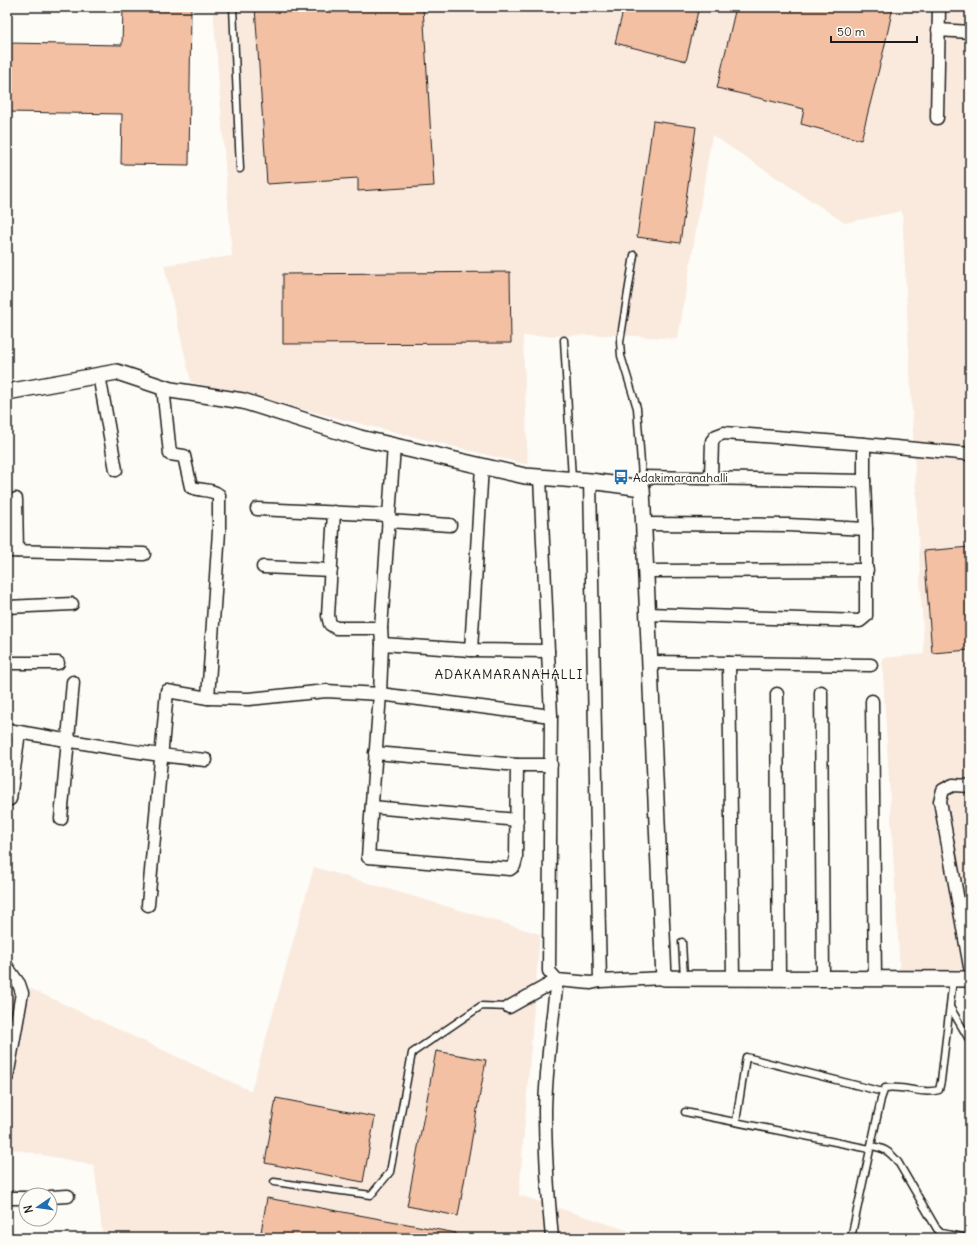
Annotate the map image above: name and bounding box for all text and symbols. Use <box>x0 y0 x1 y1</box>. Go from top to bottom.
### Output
scale bar <box>831 18 917 44</box>
text: 50 m <box>837 24 866 39</box>
bus stop icon: Adakimaranahalli <box>612 468 630 486</box>
place label: Adakimaranahalli <box>633 470 728 485</box>
district label: ADAKAMARANAHALLI <box>435 666 583 683</box>
north arrow <box>18 1187 58 1227</box>
text: N <box>21 1204 36 1215</box>

